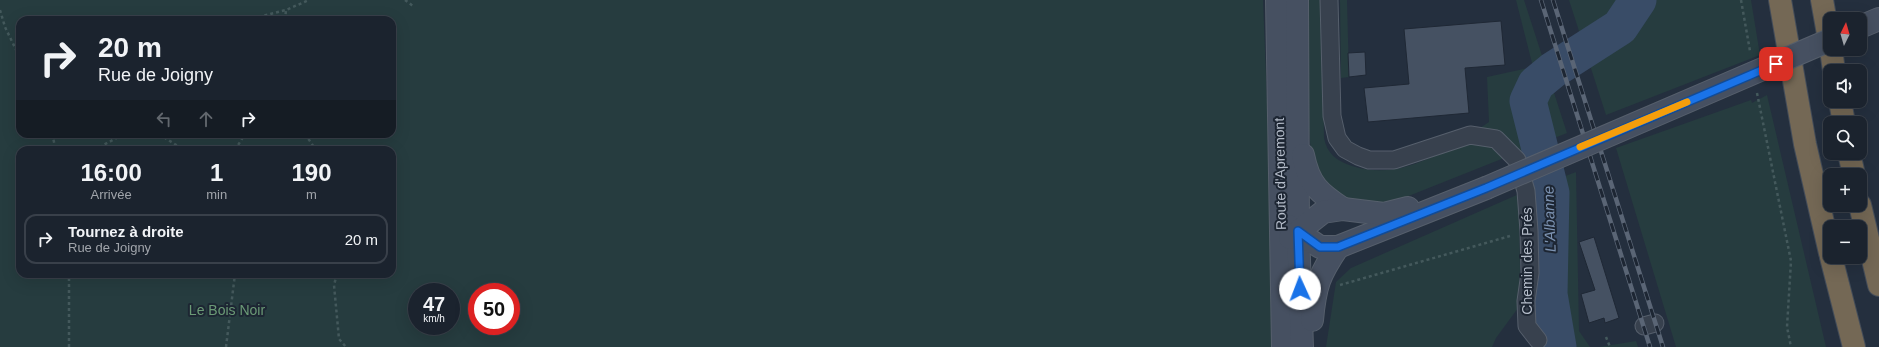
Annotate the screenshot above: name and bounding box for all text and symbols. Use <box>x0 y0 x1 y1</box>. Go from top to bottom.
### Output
north arrow <box>1823 12 1867 56</box>
map controls <box>1823 12 1867 264</box>
icon: right <box>32 32 84 84</box>
text: 20 m <box>98 32 162 63</box>
pin <box>1759 47 1793 81</box>
icon: arrive <box>1765 53 1787 75</box>
button: sound <box>1823 64 1867 108</box>
text: Rue de Joigny <box>98 65 213 85</box>
icon: left <box>153 108 175 130</box>
icon: ahead <box>195 108 217 130</box>
icon: right <box>237 108 259 130</box>
button: search <box>1823 116 1867 160</box>
street label: Route d'Apremont <box>1271 118 1289 230</box>
text: 16:00 <box>80 159 142 186</box>
text: 1 <box>210 159 223 186</box>
text: 190 <box>292 159 332 186</box>
button: + <box>1823 168 1867 212</box>
water label: L'Albanne <box>1539 186 1559 252</box>
text: Arrivée <box>90 187 132 202</box>
text: min <box>206 187 227 202</box>
text: m <box>306 187 317 202</box>
street label: Chemin des Prés <box>1519 207 1535 315</box>
button: − <box>1823 220 1867 264</box>
text: Tournez à droite <box>68 223 184 240</box>
icon: right <box>34 228 56 250</box>
text: 20 m <box>345 231 378 248</box>
text: Rue de Joigny <box>68 240 151 255</box>
position arrow <box>1279 268 1321 310</box>
speed limit sign: 50 <box>468 283 520 335</box>
text: 47 <box>423 293 445 315</box>
park label: Le Bois Noir <box>189 302 265 318</box>
text: km/h <box>423 313 445 324</box>

